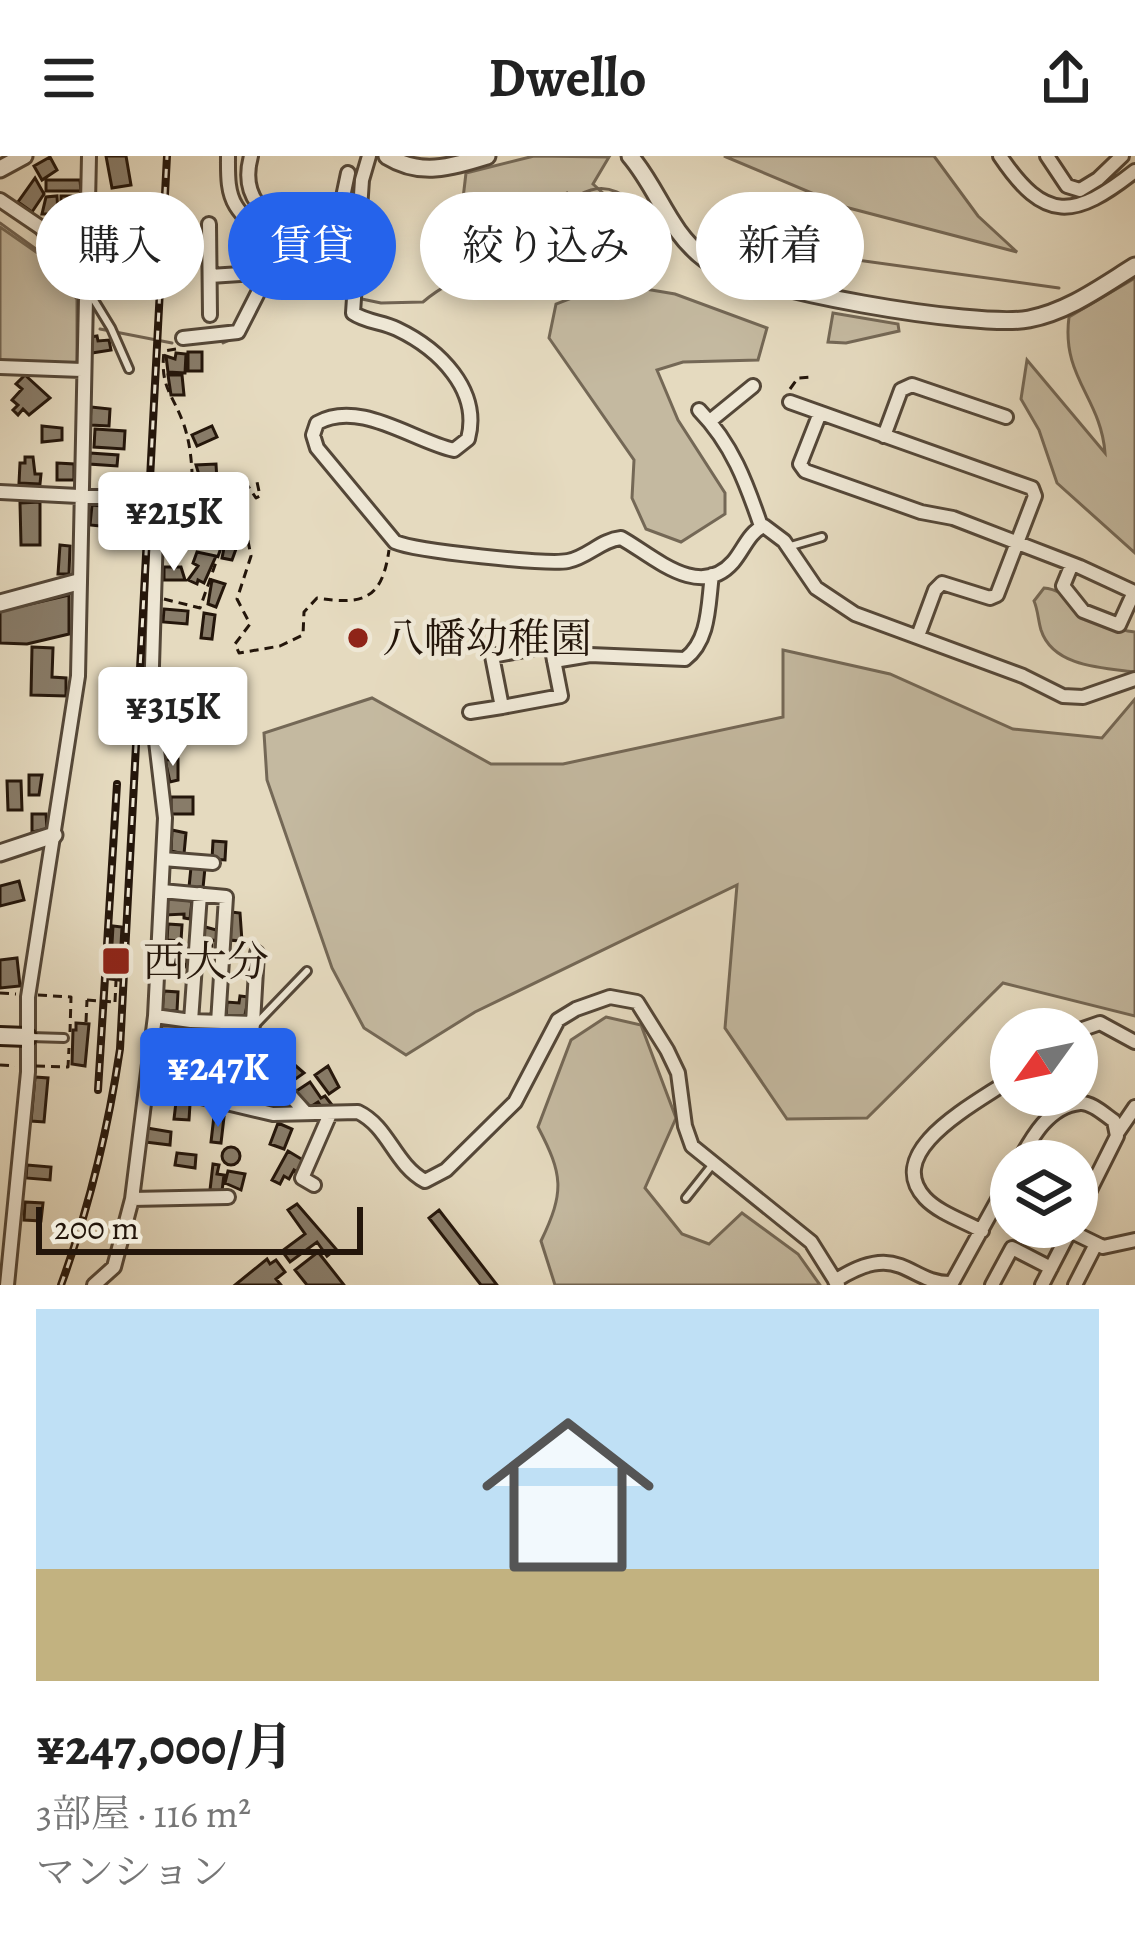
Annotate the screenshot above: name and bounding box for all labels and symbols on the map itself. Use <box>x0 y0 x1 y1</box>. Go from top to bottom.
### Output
pin: ¥215K <box>90 472 258 574</box>
place label: 八幡幼稚園 <box>382 610 592 667</box>
marker: 八幡幼稚園 <box>345 625 371 651</box>
pin: ¥315K <box>89 667 257 769</box>
place label: 西大分 <box>143 933 269 990</box>
marker: 西大分 <box>100 945 132 977</box>
north arrow <box>990 1008 1098 1116</box>
pin: ¥247K <box>134 1028 302 1130</box>
scale bar <box>36 1201 363 1254</box>

